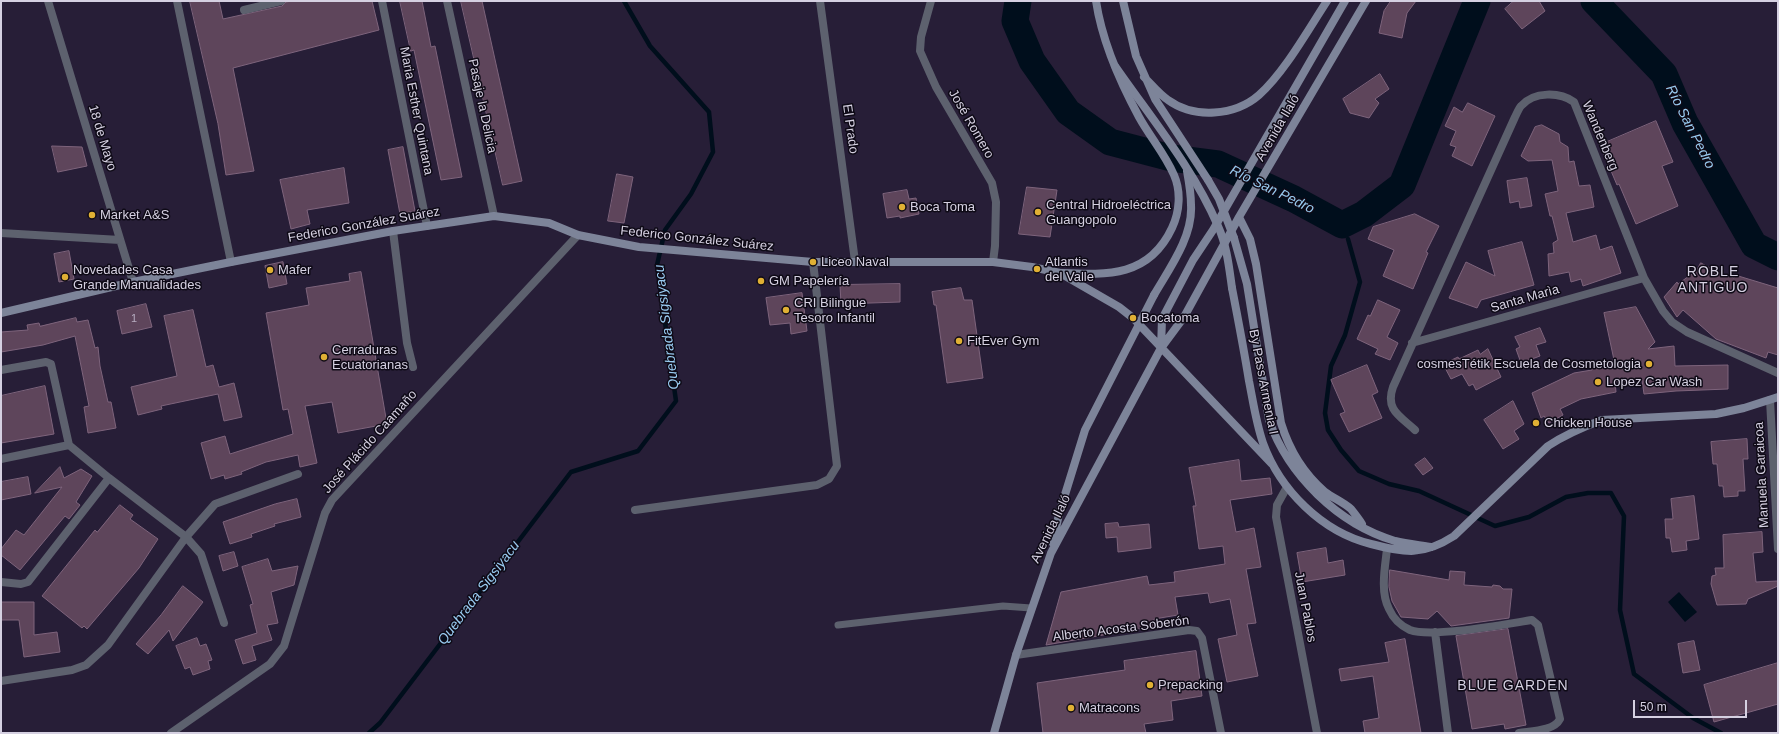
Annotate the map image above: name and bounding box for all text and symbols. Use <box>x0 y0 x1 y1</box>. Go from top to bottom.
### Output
street label: Maria Esther Quintana <box>396 46 436 176</box>
street label: Pasaje la Delicia <box>464 57 500 155</box>
water label: Río San Pedro <box>1662 82 1718 172</box>
street label: José Romero <box>945 87 997 161</box>
street label: Avenida Ilaló <box>1253 92 1303 164</box>
street label: Wandenberg <box>1578 99 1622 173</box>
street label: 18 de Mayo <box>85 103 119 173</box>
street label: El Prado <box>839 103 861 155</box>
water label: Río San Pedro <box>1227 162 1317 218</box>
place label: Central Hidroeléctrica Guangopolo <box>1046 197 1171 228</box>
place label: Boca Toma <box>910 199 975 215</box>
marker: Boca Toma <box>897 202 907 212</box>
street label: Federico González Suárez <box>287 204 441 246</box>
place label: Market A&S <box>100 207 169 223</box>
marker: Central Hidroeléctrica Guangopolo <box>1033 207 1043 217</box>
marker: Market A&S <box>87 210 97 220</box>
street label: Federico González Suárez <box>620 223 774 255</box>
place label: Liceo Naval <box>821 254 889 270</box>
place label: Atlantis del Valle <box>1045 254 1094 285</box>
marker: Liceo Naval <box>808 257 818 267</box>
place label: Novedades Casa Grande Manualidades <box>73 262 201 293</box>
place label: Mafer <box>278 262 311 278</box>
water label: Quebrada Sigsiyacu <box>651 263 683 391</box>
marker: Atlantis del Valle <box>1032 264 1042 274</box>
district label: ROBLE ANTIGUO <box>1678 264 1748 296</box>
marker: Mafer <box>265 265 275 275</box>
marker: Novedades Casa Grande Manualidades <box>60 272 70 282</box>
place label: GM Papelería <box>769 273 849 289</box>
marker: GM Papelería <box>756 276 766 286</box>
street label: Santa Marìa <box>1489 282 1561 316</box>
place label: CRI Bilingue Tesoro Infantil <box>794 295 875 326</box>
marker: CRI Bilingue Tesoro Infantil <box>781 305 791 315</box>
place label: Bocatoma <box>1141 310 1200 326</box>
house number: 1 <box>131 312 137 326</box>
marker: Bocatoma <box>1128 313 1138 323</box>
street label: By Pass Armenia I <box>1245 328 1281 436</box>
place label: FitEver Gym <box>967 333 1039 349</box>
marker: FitEver Gym <box>954 336 964 346</box>
place label: Cerraduras Ecuatorianas <box>332 342 408 373</box>
marker: Cerraduras Ecuatorianas <box>319 352 329 362</box>
place label: cosmesTétik Escuela de Cosmetologia <box>1417 356 1641 372</box>
marker: cosmesTétik Escuela de Cosmetologia <box>1644 359 1654 369</box>
place label: Lopez Car Wash <box>1606 374 1702 390</box>
marker: Lopez Car Wash <box>1593 377 1603 387</box>
street label: José Plácido Caamaño <box>319 387 421 497</box>
place label: Chicken House <box>1544 415 1632 431</box>
marker: Chicken House <box>1531 418 1541 428</box>
street label: Manuela Garaicoa <box>1751 422 1773 528</box>
street label: Avenida Ilaló <box>1028 492 1074 566</box>
water label: Quebrada Sigsiyacu <box>434 538 524 648</box>
street label: Juan Pablos <box>1291 570 1319 644</box>
street label: Alberto Acosta Soberón <box>1052 613 1190 645</box>
place label: Prepacking <box>1158 677 1223 693</box>
district label: BLUE GARDEN <box>1457 678 1569 694</box>
marker: Prepacking <box>1145 680 1155 690</box>
scale bar <box>1635 692 1749 718</box>
place label: Matracons <box>1079 700 1140 716</box>
text: 50 m <box>1640 700 1667 714</box>
marker: Matracons <box>1066 703 1076 713</box>

